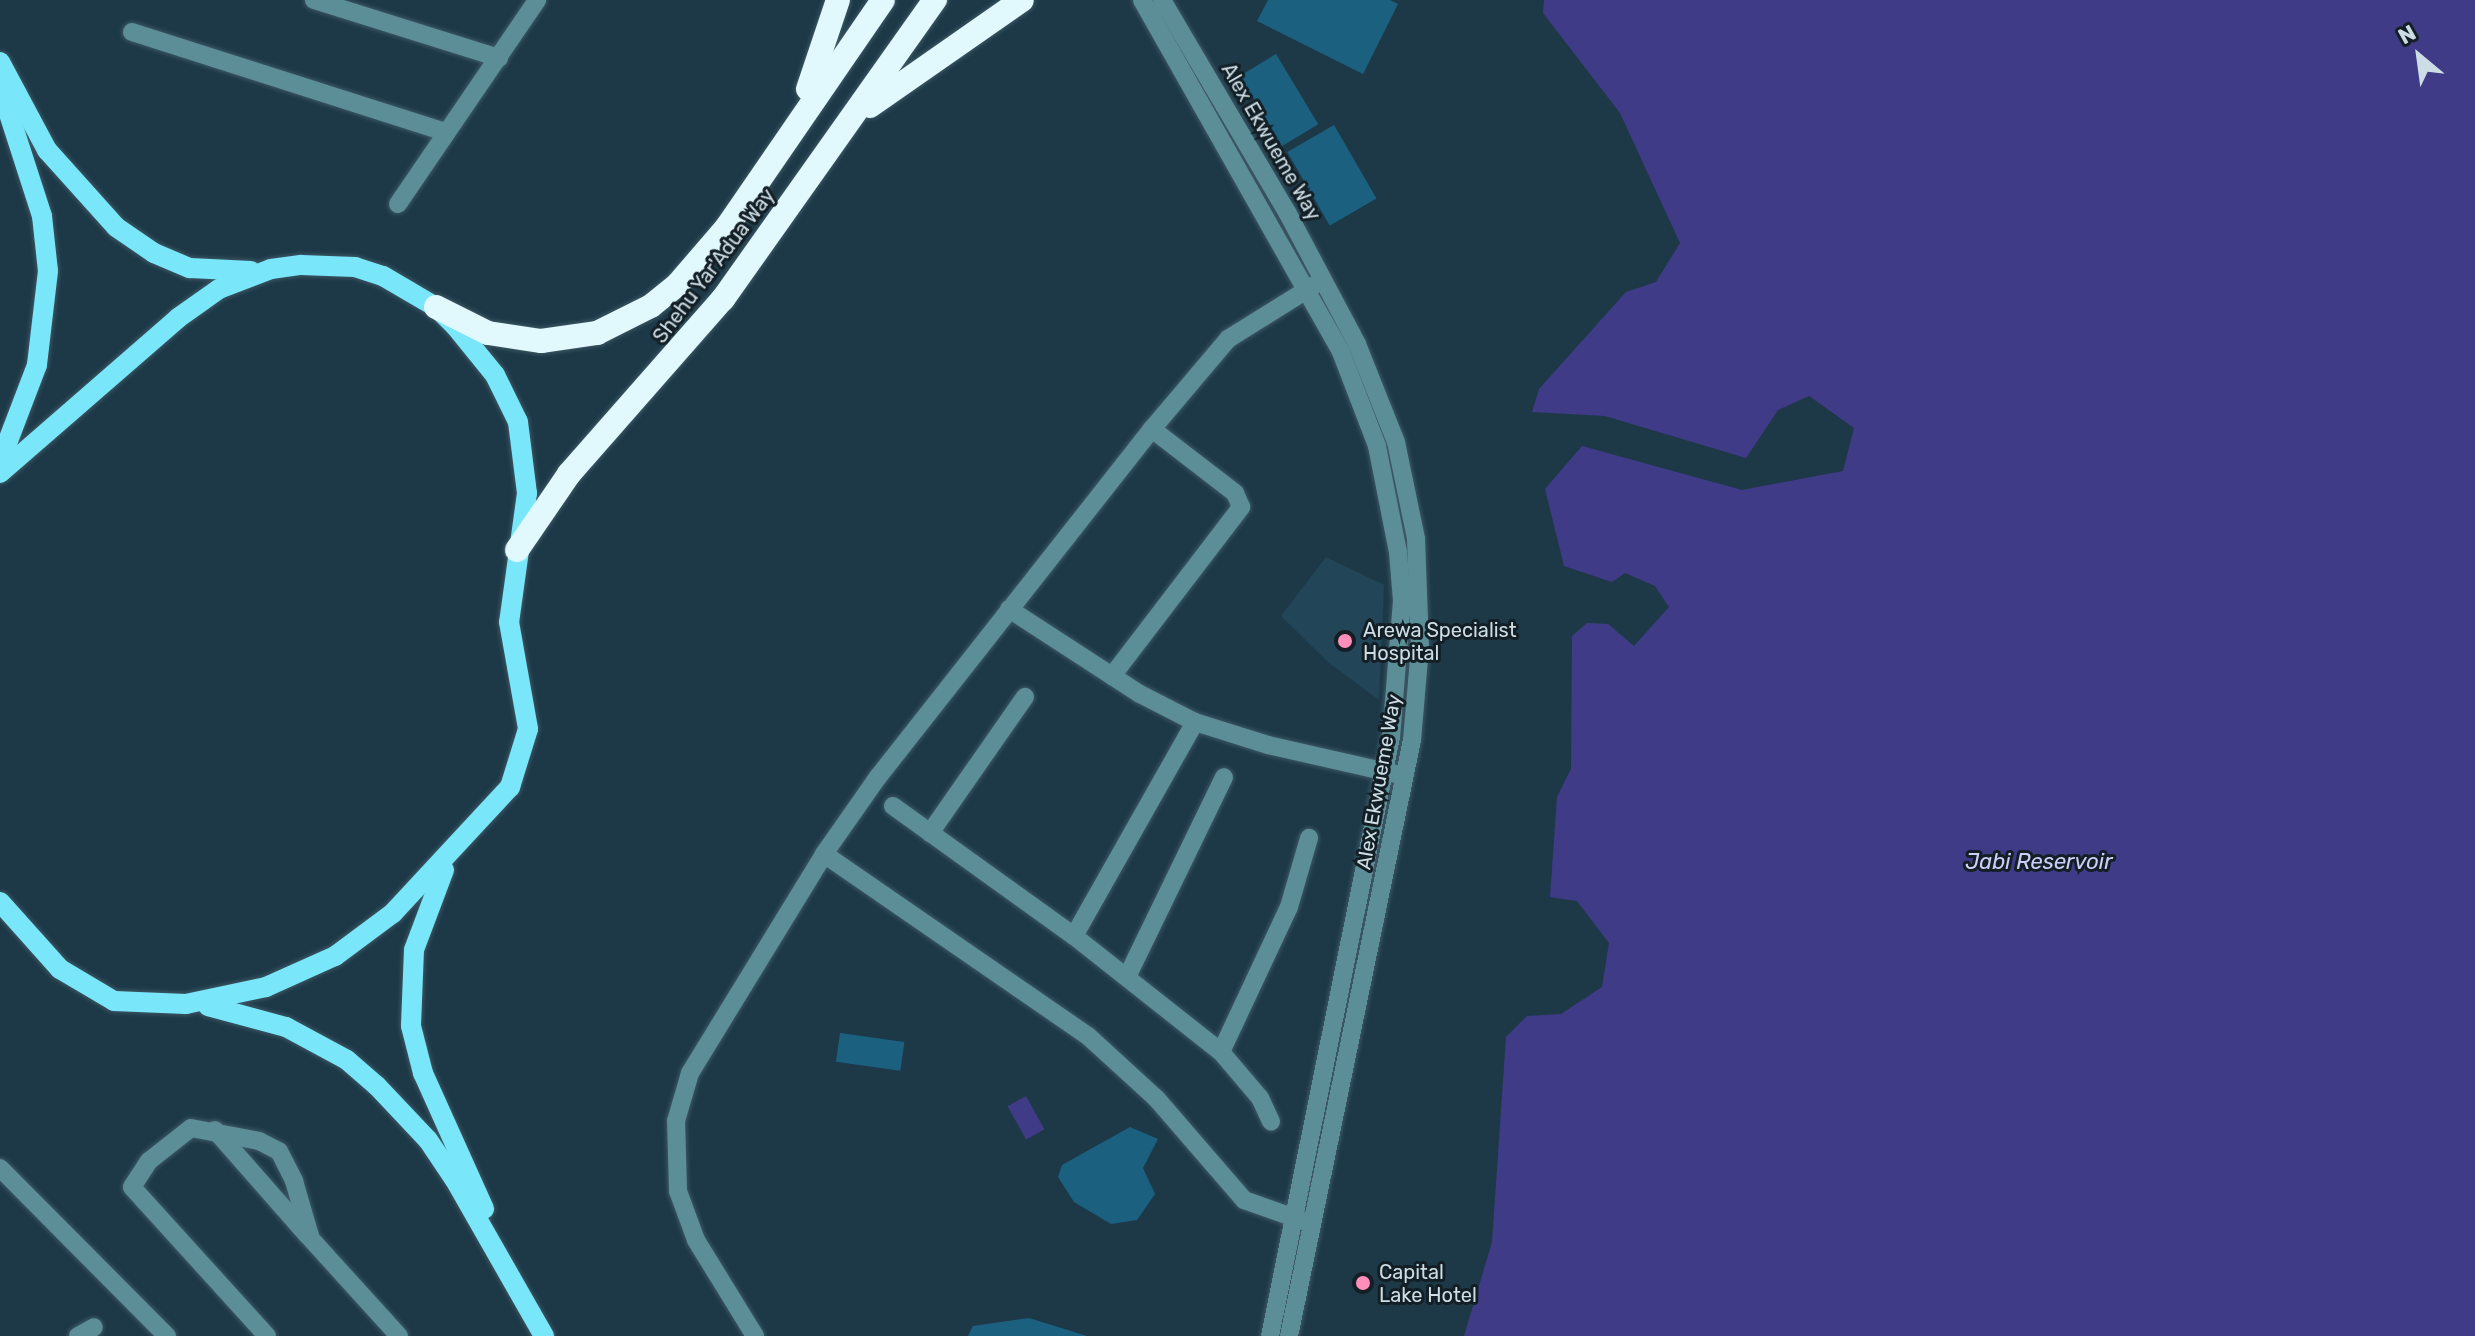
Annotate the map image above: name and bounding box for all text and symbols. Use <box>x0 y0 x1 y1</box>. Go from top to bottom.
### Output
north arrow <box>2379 16 2459 96</box>
text: N <box>2394 19 2421 50</box>
street label: Alex Ekwueme Way <box>1216 59 1326 225</box>
street label: Shehu Yar'Adua Way <box>648 184 780 348</box>
place label: Arewa Specialist Hospital <box>1363 618 1517 665</box>
marker: Arewa Specialist Hospital <box>1334 630 1356 652</box>
street label: Alex Ekwueme Way <box>1352 692 1406 872</box>
water label: Jabi Reservoir <box>1965 849 2113 875</box>
place label: Capital Lake Hotel <box>1379 1260 1477 1307</box>
marker: Capital Lake Hotel <box>1354 1274 1372 1292</box>

